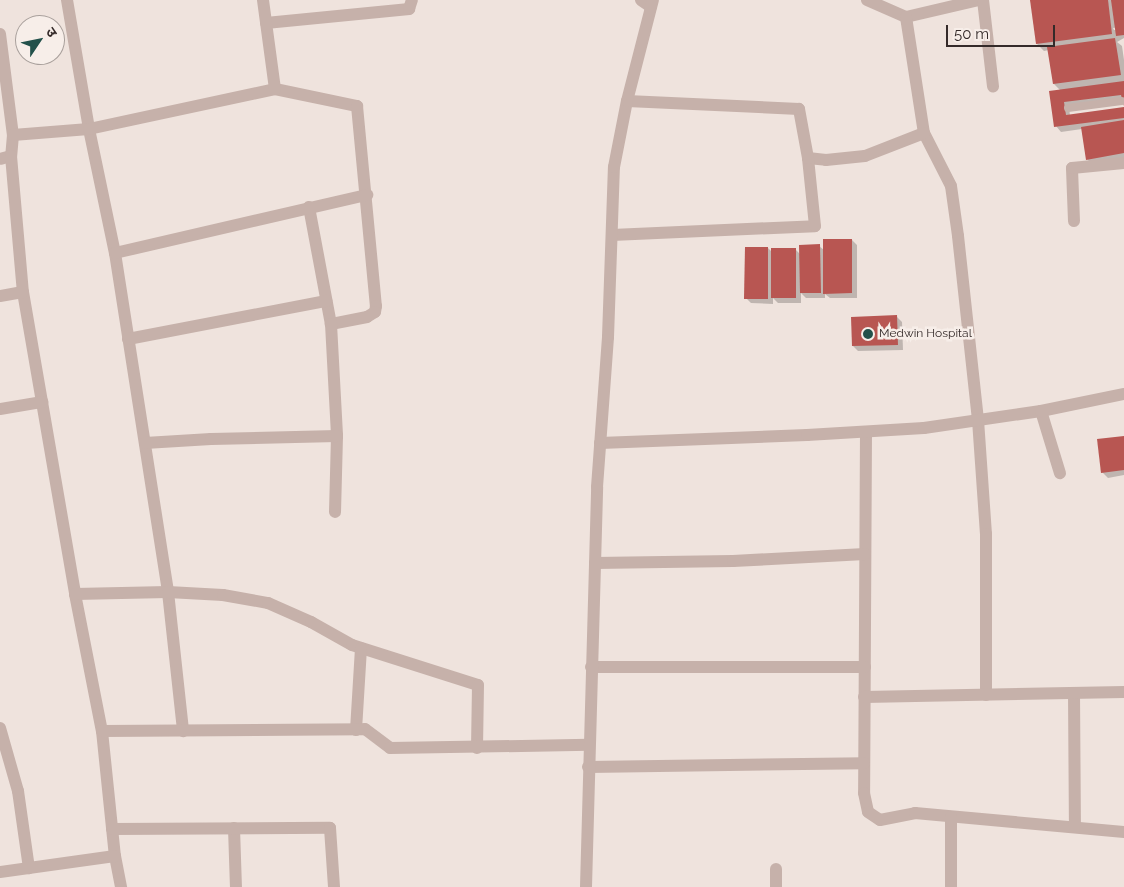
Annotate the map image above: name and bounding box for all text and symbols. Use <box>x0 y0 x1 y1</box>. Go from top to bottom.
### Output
north arrow <box>15 15 65 65</box>
scale bar <box>949 15 1058 47</box>
text: उ <box>43 24 61 40</box>
text: 50 m <box>954 25 989 43</box>
marker: Medwin Hospital <box>861 327 875 341</box>
place label: Medwin Hospital <box>879 327 972 341</box>

